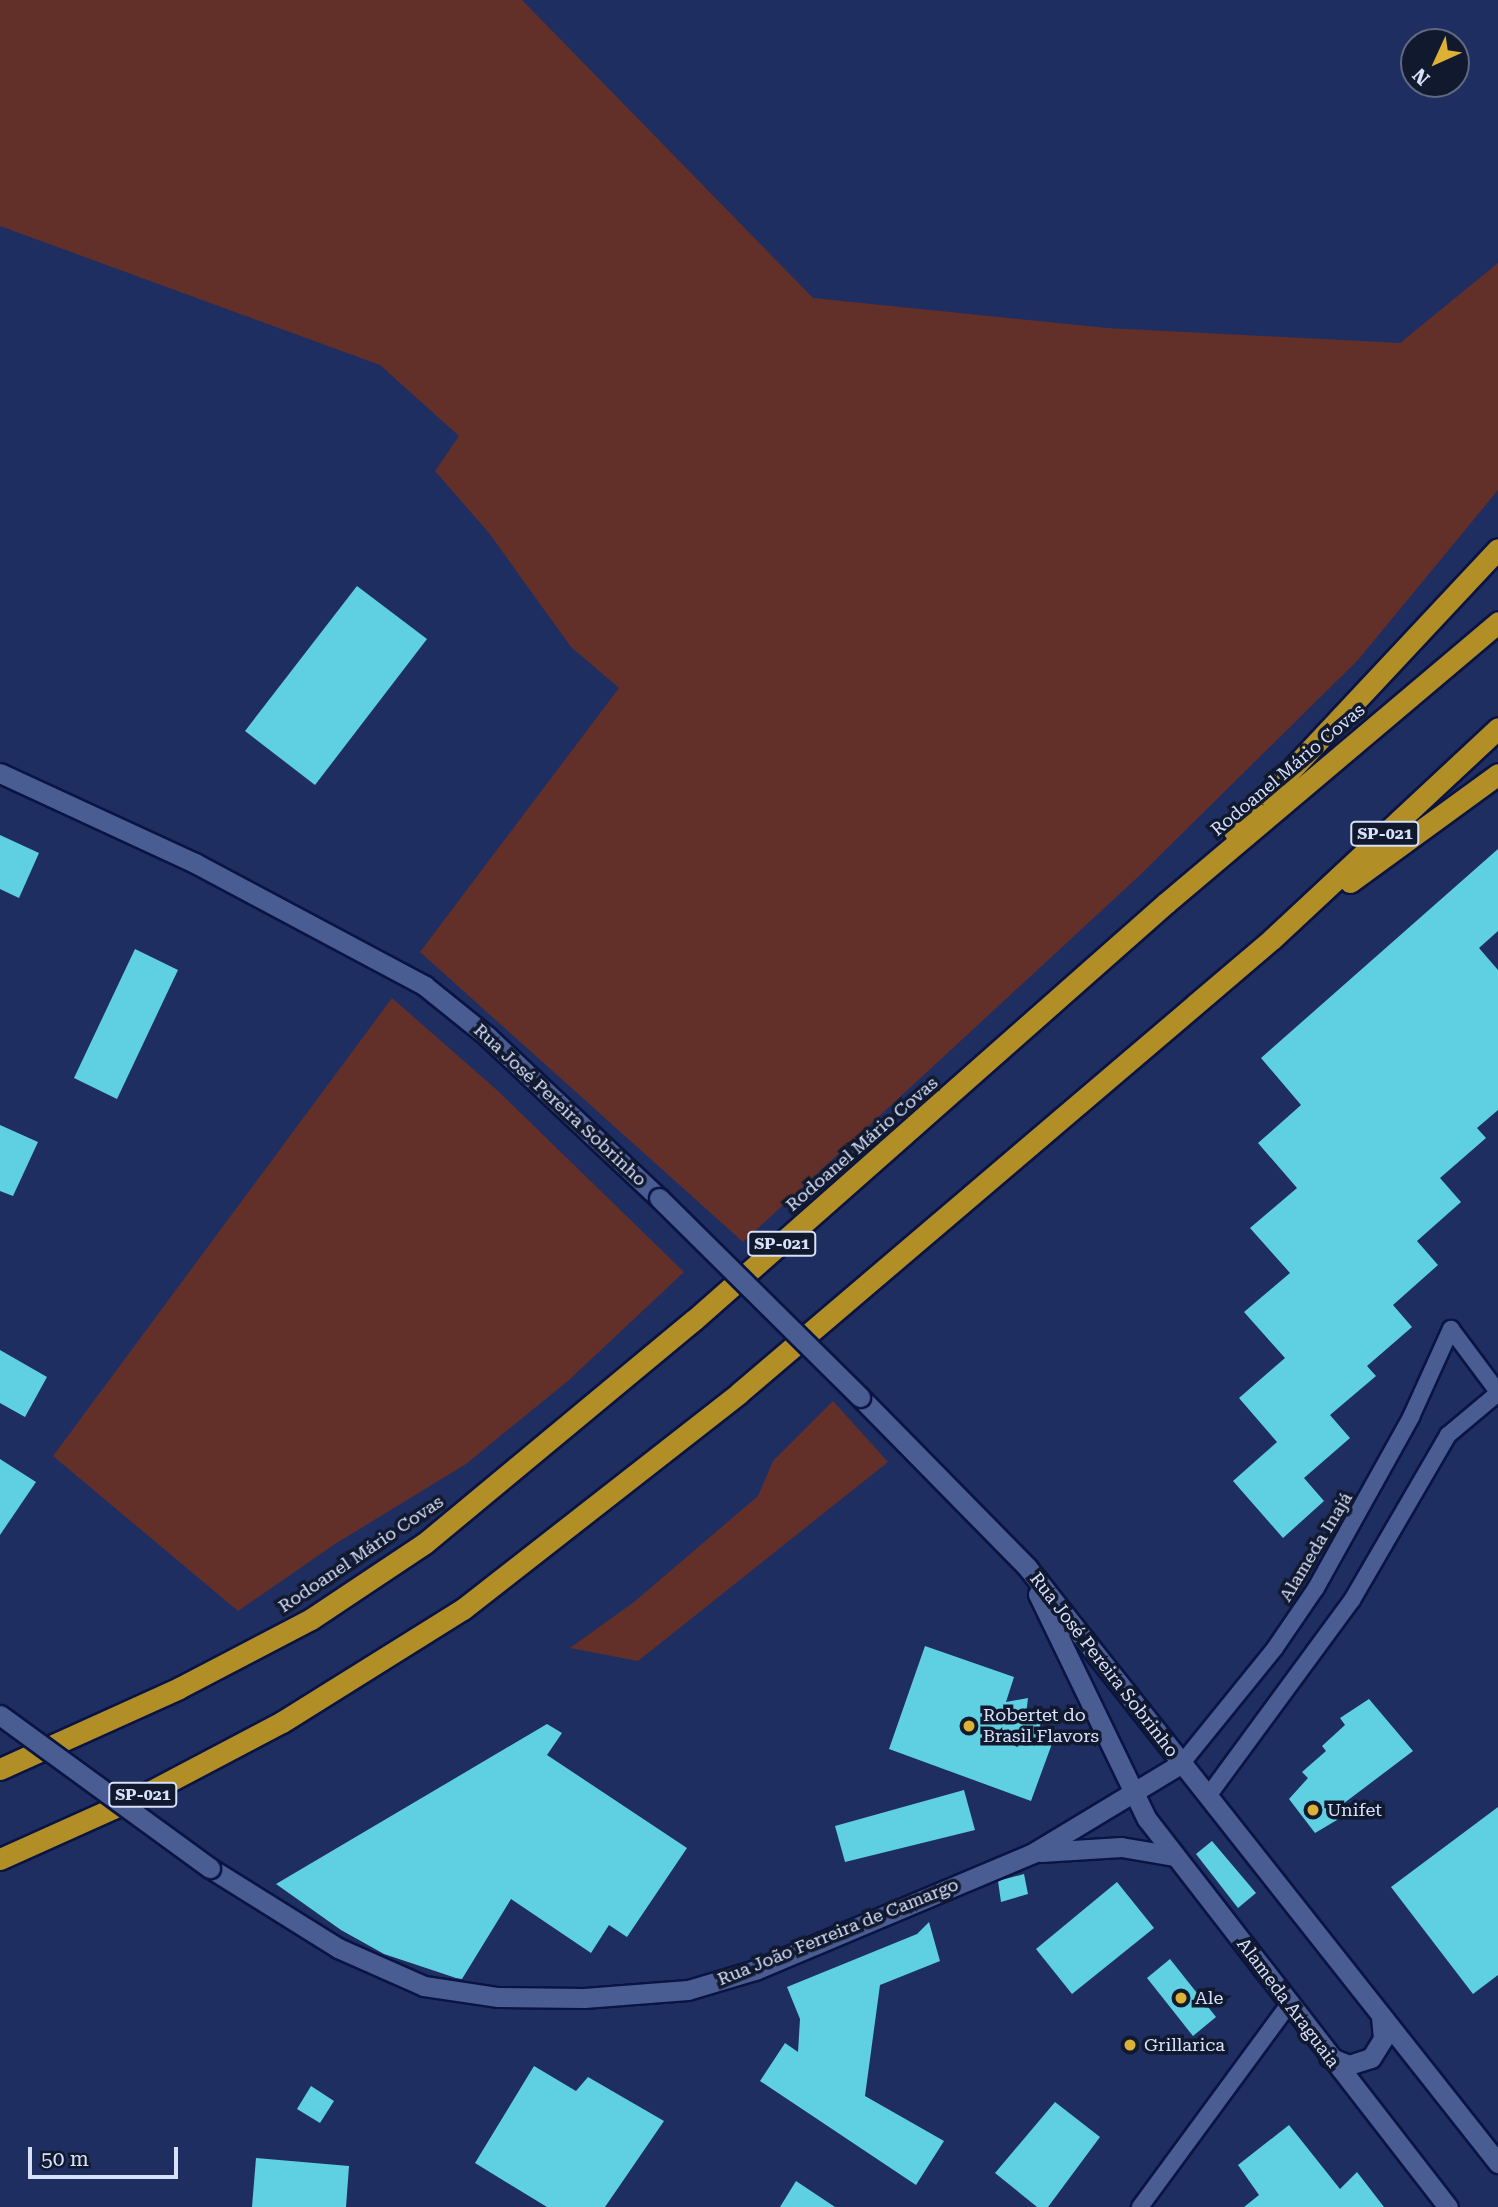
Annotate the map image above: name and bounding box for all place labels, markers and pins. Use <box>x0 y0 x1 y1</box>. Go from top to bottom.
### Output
place label: Robertet do Brasil Flavors <box>983 1705 1099 1748</box>
marker: Robertet do Brasil Flavors <box>961 1718 977 1734</box>
place label: Unifet <box>1327 1799 1382 1821</box>
marker: Unifet <box>1305 1802 1321 1818</box>
place label: Ale <box>1195 1987 1223 2009</box>
marker: Ale <box>1173 1990 1189 2006</box>
place label: Grillarica <box>1144 2034 1225 2056</box>
marker: Grillarica <box>1122 2037 1138 2053</box>

